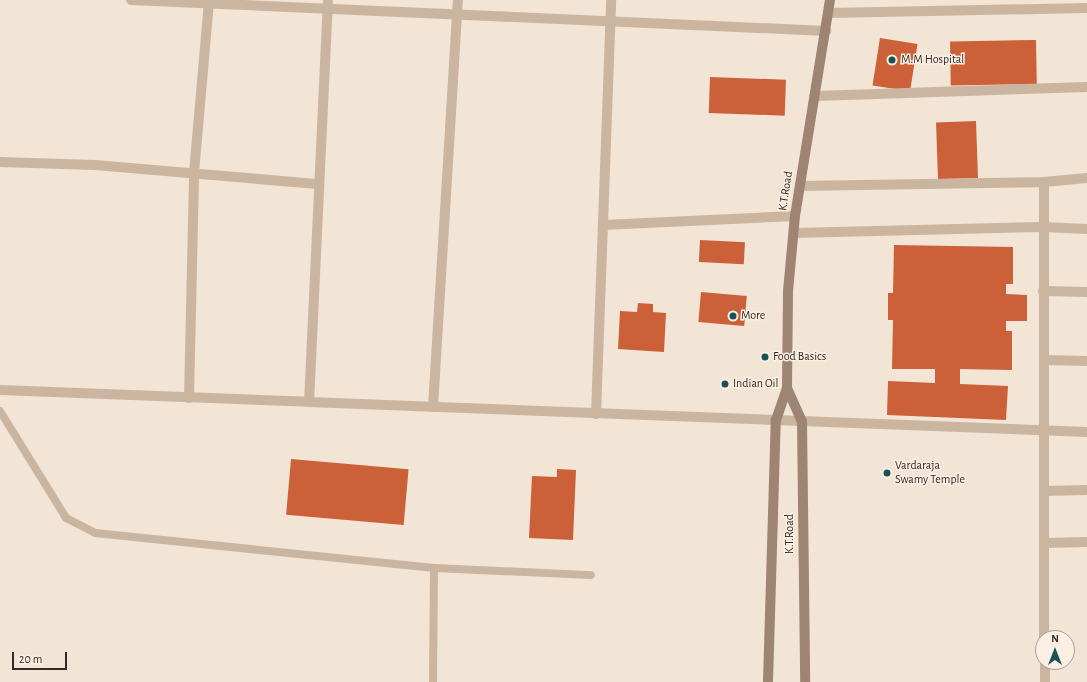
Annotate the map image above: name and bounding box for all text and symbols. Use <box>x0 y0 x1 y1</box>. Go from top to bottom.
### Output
place label: M.M Hospital <box>901 53 964 67</box>
marker: M.M Hospital <box>886 54 898 66</box>
street label: K.T.Road <box>776 170 796 212</box>
place label: More <box>741 309 765 323</box>
marker: More <box>728 311 738 321</box>
place label: Food Basics <box>773 350 826 364</box>
marker: Food Basics <box>760 352 770 362</box>
place label: Indian Oil <box>733 377 778 391</box>
marker: Indian Oil <box>720 379 730 389</box>
place label: Vardaraja Swamy Temple <box>895 459 965 487</box>
marker: Vardaraja Swamy Temple <box>882 468 892 478</box>
street label: K.T.Road <box>783 514 797 554</box>
north arrow <box>1035 630 1075 670</box>
text: N <box>1051 633 1059 644</box>
scale bar <box>14 644 69 670</box>
text: 20 m <box>19 653 42 665</box>

